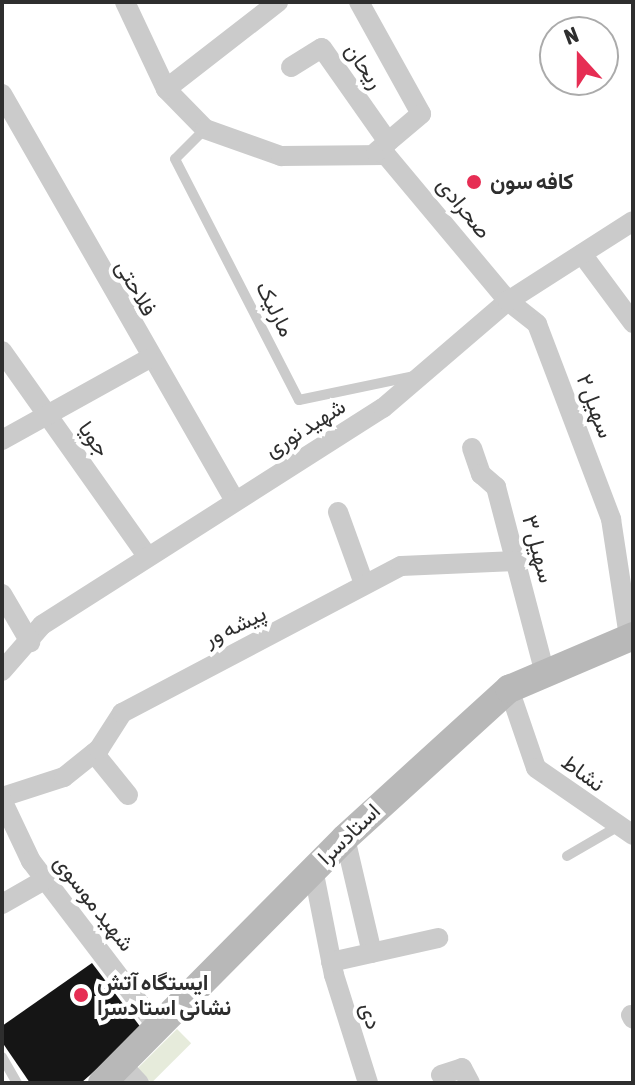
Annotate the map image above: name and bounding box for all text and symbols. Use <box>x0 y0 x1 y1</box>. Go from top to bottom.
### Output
north arrow <box>539 16 619 96</box>
text: N <box>560 21 582 50</box>
street label: ریحان <box>339 38 389 94</box>
place label: کافه سون <box>490 169 574 195</box>
street label: صحرادی <box>431 172 497 244</box>
marker: کافه سون <box>465 173 483 191</box>
street label: فلاحتی <box>110 255 162 321</box>
street label: مارلیک <box>250 277 300 341</box>
street label: سهیل ۲ <box>571 370 619 442</box>
street label: شهید نوری <box>260 393 350 463</box>
street label: جویا <box>73 416 115 462</box>
street label: سهیل ۳ <box>516 512 560 586</box>
street label: پیشه ور <box>200 600 270 652</box>
street label: نشاط <box>556 749 610 797</box>
street label: استادسرا <box>312 798 386 870</box>
street label: شهید موسوی <box>48 849 140 957</box>
place label: ایستگاه آتش نشانی استادسرا <box>97 969 231 1020</box>
marker: ایستگاه آتش نشانی استادسرا <box>72 986 90 1004</box>
street label: دی <box>355 1000 387 1032</box>

